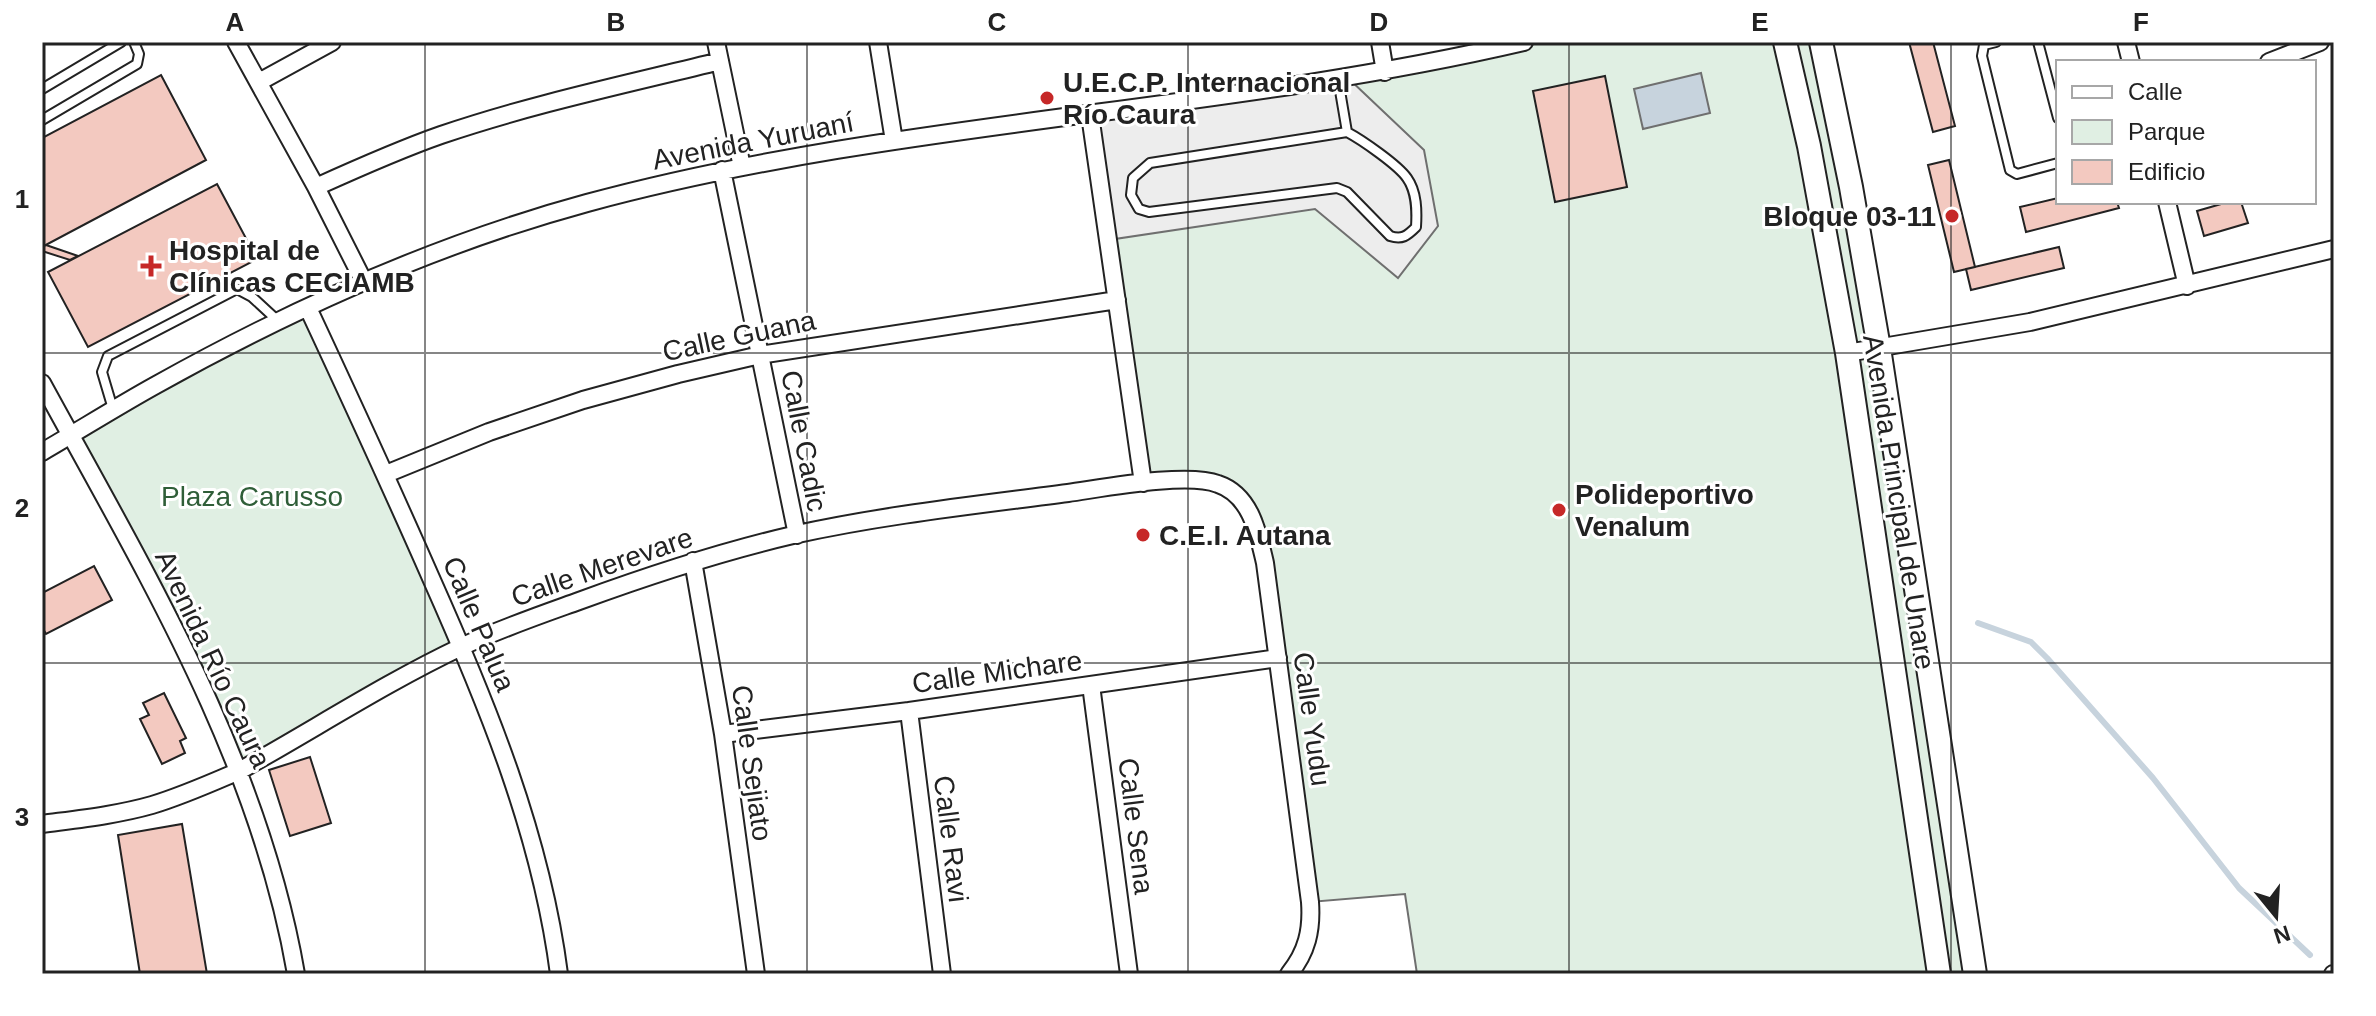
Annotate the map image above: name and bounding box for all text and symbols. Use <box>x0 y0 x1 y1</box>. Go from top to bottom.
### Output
text: A <box>226 7 245 37</box>
text: B <box>607 7 625 37</box>
text: C <box>988 7 1007 37</box>
text: D <box>1370 7 1388 37</box>
text: E <box>1751 7 1769 37</box>
text: F <box>2133 7 2149 37</box>
legend <box>2056 60 2316 204</box>
place label: U.E.C.P. Internacional Río Caura <box>1063 67 1350 130</box>
text: Calle <box>2128 78 2183 105</box>
marker: U.E.C.P. Internacional Río Caura <box>1038 89 1056 107</box>
street label: Avenida Yuruaní <box>650 106 857 176</box>
text: Parque <box>2128 118 2205 145</box>
text: Edificio <box>2128 158 2205 185</box>
text: 1 <box>15 184 29 214</box>
place label: Bloque 03-11 <box>1763 201 1936 232</box>
marker: Bloque 03-11 <box>1943 207 1961 225</box>
place label: Hospital de Clínicas CECIAMB <box>169 235 415 298</box>
marker: Hospital de Clínicas CECIAMB <box>140 255 162 277</box>
street label: Calle Guana <box>660 305 819 367</box>
street label: Avenida Principal de Unare <box>1857 332 1941 672</box>
street label: Calle Cadic <box>775 368 833 514</box>
place label: Polideportivo Venalum <box>1575 479 1754 542</box>
park label: Plaza Carusso <box>161 481 343 512</box>
text: 2 <box>15 493 29 523</box>
marker: Polideportivo Venalum <box>1550 501 1568 519</box>
place label: C.E.I. Autana <box>1159 520 1331 551</box>
street label: Calle Merevare <box>507 521 697 613</box>
marker: C.E.I. Autana <box>1134 526 1152 544</box>
street label: Avenida Río Caura <box>149 545 277 773</box>
street label: Calle Palua <box>437 552 521 696</box>
street label: Calle Michare <box>910 645 1084 699</box>
street label: Calle Yudu <box>1287 650 1337 788</box>
street label: Calle Sejiato <box>726 683 778 843</box>
street label: Calle Sena <box>1112 756 1160 896</box>
street label: Calle Ravi <box>928 774 974 904</box>
text: 3 <box>15 802 29 832</box>
north arrow <box>2236 876 2316 956</box>
text: N <box>2271 920 2293 949</box>

